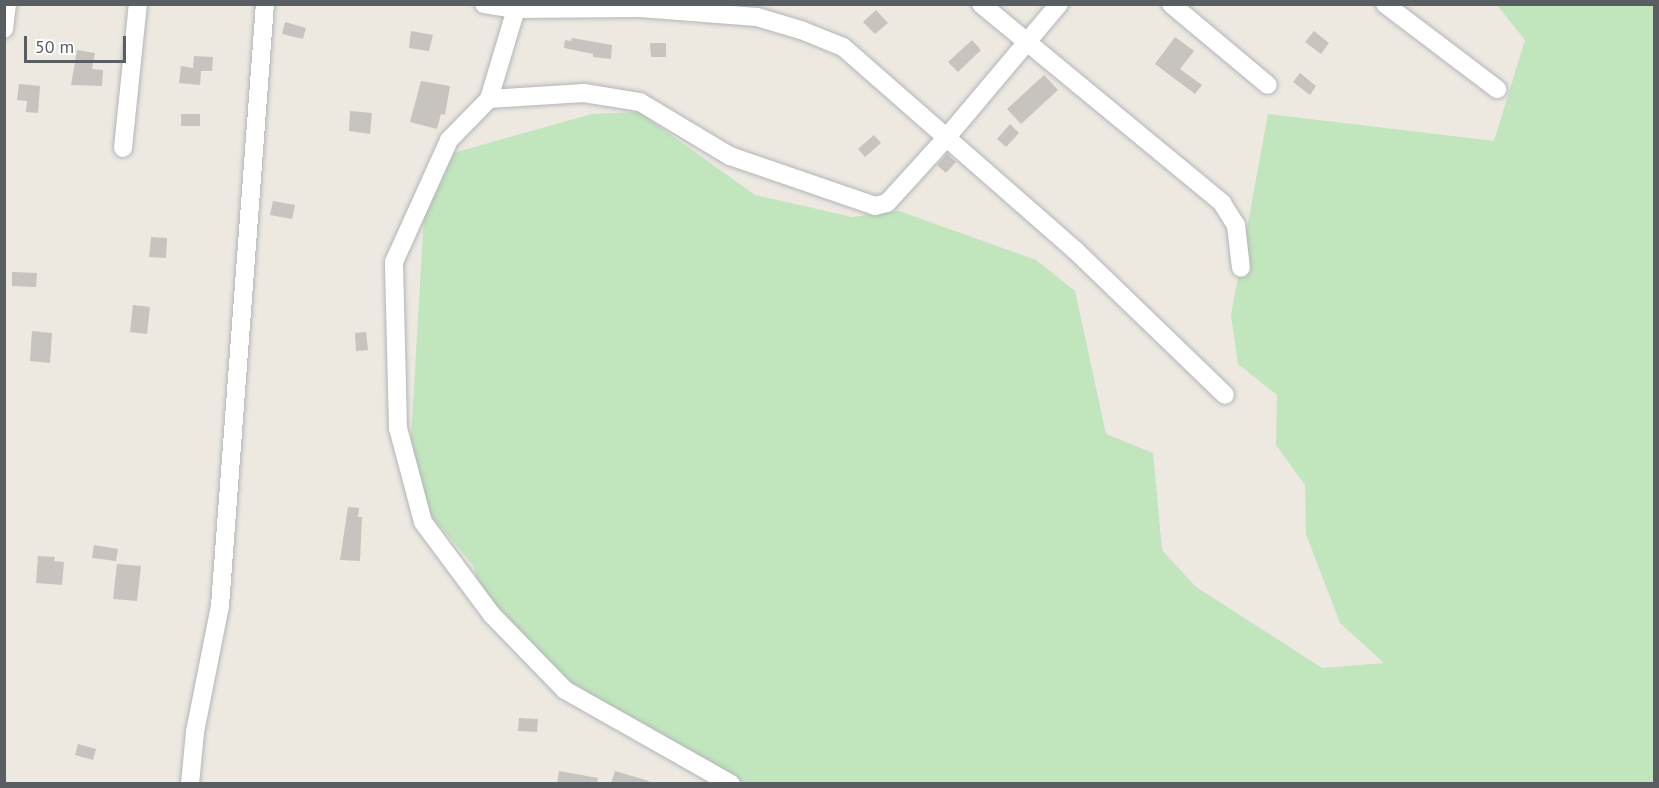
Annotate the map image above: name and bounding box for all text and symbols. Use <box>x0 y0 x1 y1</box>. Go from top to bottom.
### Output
scale bar <box>27 24 129 62</box>
text: 50 m <box>35 35 74 58</box>

